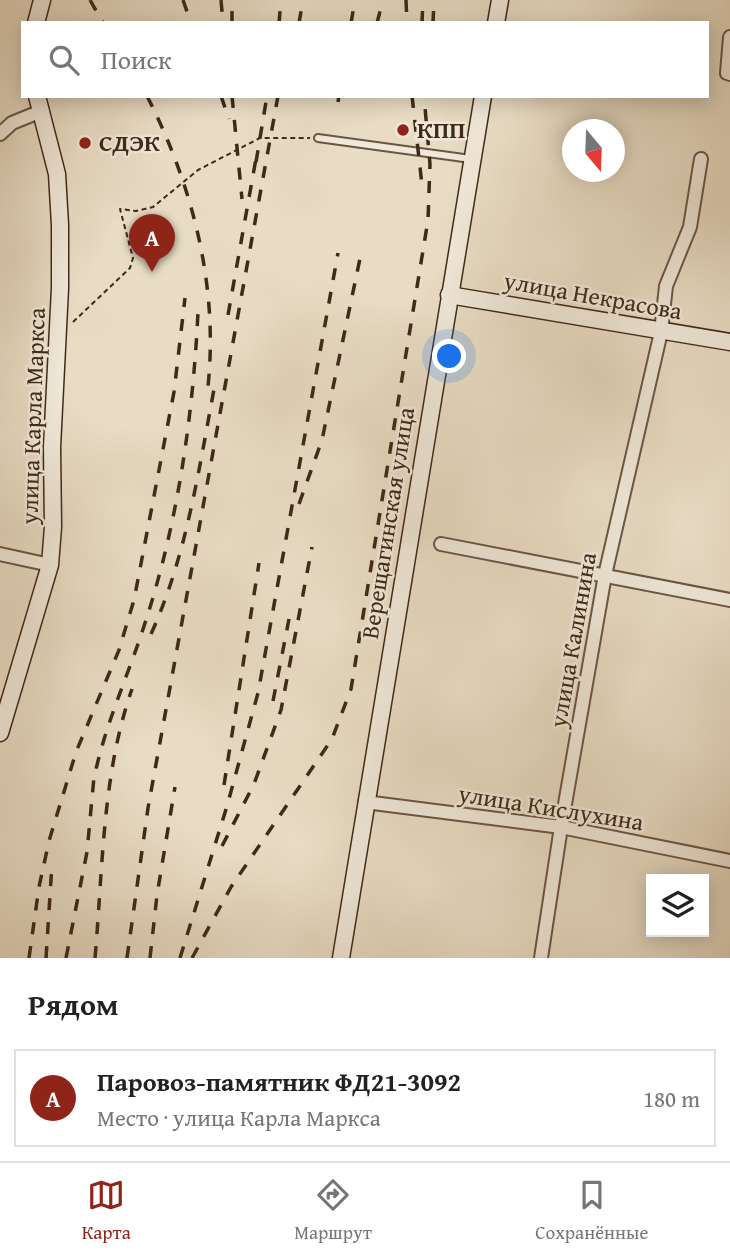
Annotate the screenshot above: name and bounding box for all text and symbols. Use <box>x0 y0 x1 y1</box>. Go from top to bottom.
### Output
search box <box>21 21 709 98</box>
text: Поиск <box>101 40 172 79</box>
icon: search <box>45 41 83 79</box>
place label: КПП <box>417 112 465 147</box>
north arrow <box>562 119 625 182</box>
marker: КПП <box>395 122 411 138</box>
place label: СДЭК <box>99 125 160 160</box>
marker: СДЭК <box>77 135 93 151</box>
pin: A <box>129 214 175 272</box>
street label: улица Некрасова <box>500 262 685 328</box>
street label: улица Карла Маркса <box>11 306 54 526</box>
your location <box>432 339 466 373</box>
street label: Верещагинская улица <box>352 404 423 641</box>
street label: улица Калинина <box>540 549 605 731</box>
street label: улица Кислухина <box>455 775 647 840</box>
map controls <box>646 874 709 937</box>
button: layers <box>646 874 709 937</box>
text: Рядом <box>28 982 119 1026</box>
text: Паровоз-памятник ФД21-3092 <box>97 1062 461 1101</box>
text: A <box>46 1082 60 1115</box>
text: 180 m <box>643 1082 700 1115</box>
text: Место · улица Карла Маркса <box>97 1101 381 1134</box>
tab: Карта <box>82 1176 131 1246</box>
tab: Маршрут <box>294 1176 372 1246</box>
tab: Сохранённые <box>535 1176 648 1246</box>

